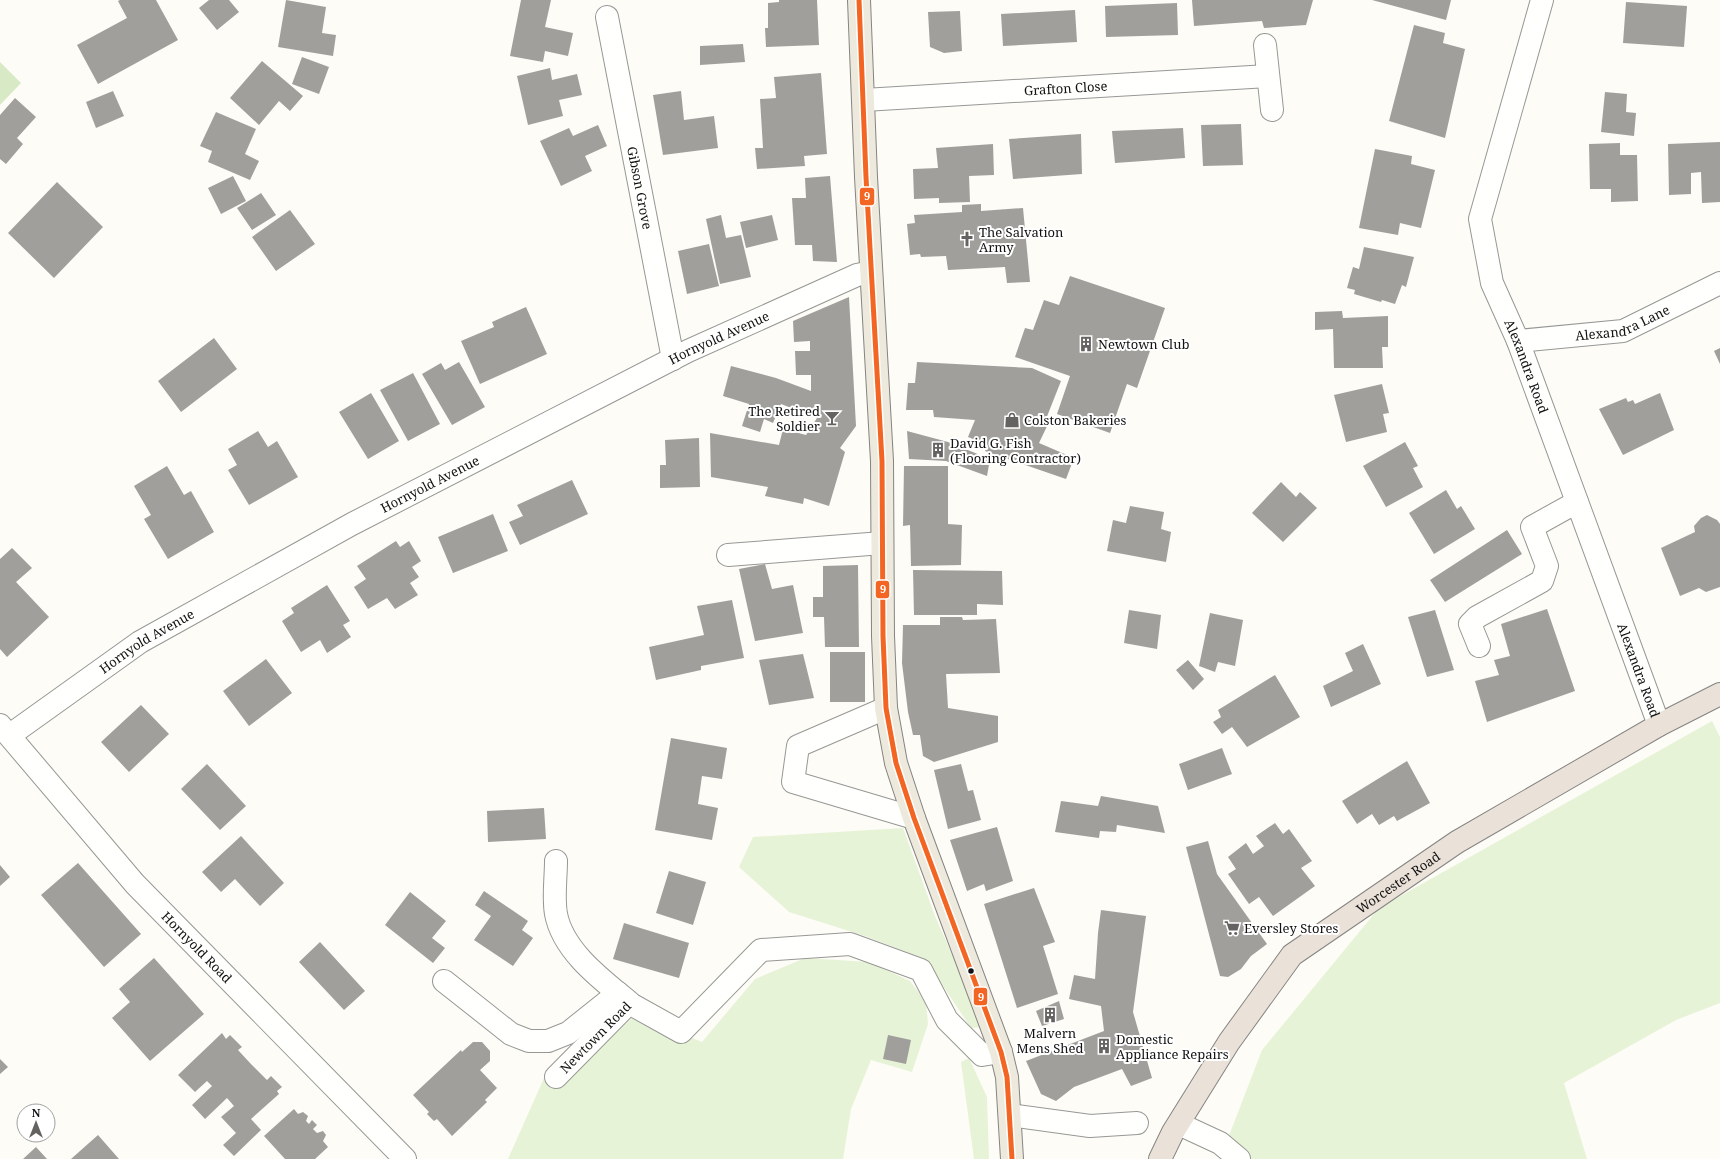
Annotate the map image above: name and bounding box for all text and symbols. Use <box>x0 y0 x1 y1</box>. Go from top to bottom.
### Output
street label: Grafton Close <box>1023 77 1108 99</box>
street label: Gibson Grove <box>623 145 657 231</box>
line badge: 9 <box>859 187 875 206</box>
text: 9 <box>864 188 870 203</box>
place label: The Salvation Army <box>979 223 1064 256</box>
church icon: The Salvation Army <box>958 230 976 248</box>
street label: Alexandra Lane <box>1574 300 1673 344</box>
street label: Hornyold Avenue <box>665 307 772 369</box>
street label: Alexandra Road <box>1500 316 1553 416</box>
building icon: Newtown Club <box>1077 335 1095 353</box>
place label: Newtown Club <box>1098 335 1189 353</box>
place label: The Retired Soldier <box>748 402 820 435</box>
bar icon: The Retired Soldier <box>823 409 841 427</box>
shop icon: Colston Bakeries <box>1003 411 1021 429</box>
place label: Colston Bakeries <box>1024 411 1127 429</box>
place label: David G. Fish (Flooring Contractor) <box>950 434 1081 467</box>
building icon: David G. Fish (Flooring Contractor) <box>929 441 947 459</box>
street label: Hornyold Avenue <box>377 451 482 517</box>
line badge: 9 <box>875 580 890 599</box>
text: 9 <box>880 581 886 596</box>
street label: Hornyold Avenue <box>95 605 197 677</box>
street label: Alexandra Road <box>1613 620 1664 720</box>
street label: Worcester Road <box>1353 847 1444 917</box>
street label: Hornyold Road <box>158 907 236 987</box>
supermarket icon: Eversley Stores <box>1223 919 1241 937</box>
place label: Eversley Stores <box>1244 919 1339 937</box>
unlabelled marker <box>966 966 976 976</box>
line badge: 9 <box>973 987 988 1006</box>
text: 9 <box>978 989 984 1004</box>
street label: Newtown Road <box>556 997 635 1077</box>
building icon: Malvern Mens Shed <box>1041 1006 1059 1024</box>
place label: Malvern Mens Shed <box>1016 1024 1084 1057</box>
place label: Domestic Appliance Repairs <box>1116 1030 1229 1063</box>
building icon: Domestic Appliance Repairs <box>1095 1037 1113 1055</box>
north arrow <box>16 1103 56 1143</box>
text: N <box>32 1105 41 1120</box>

